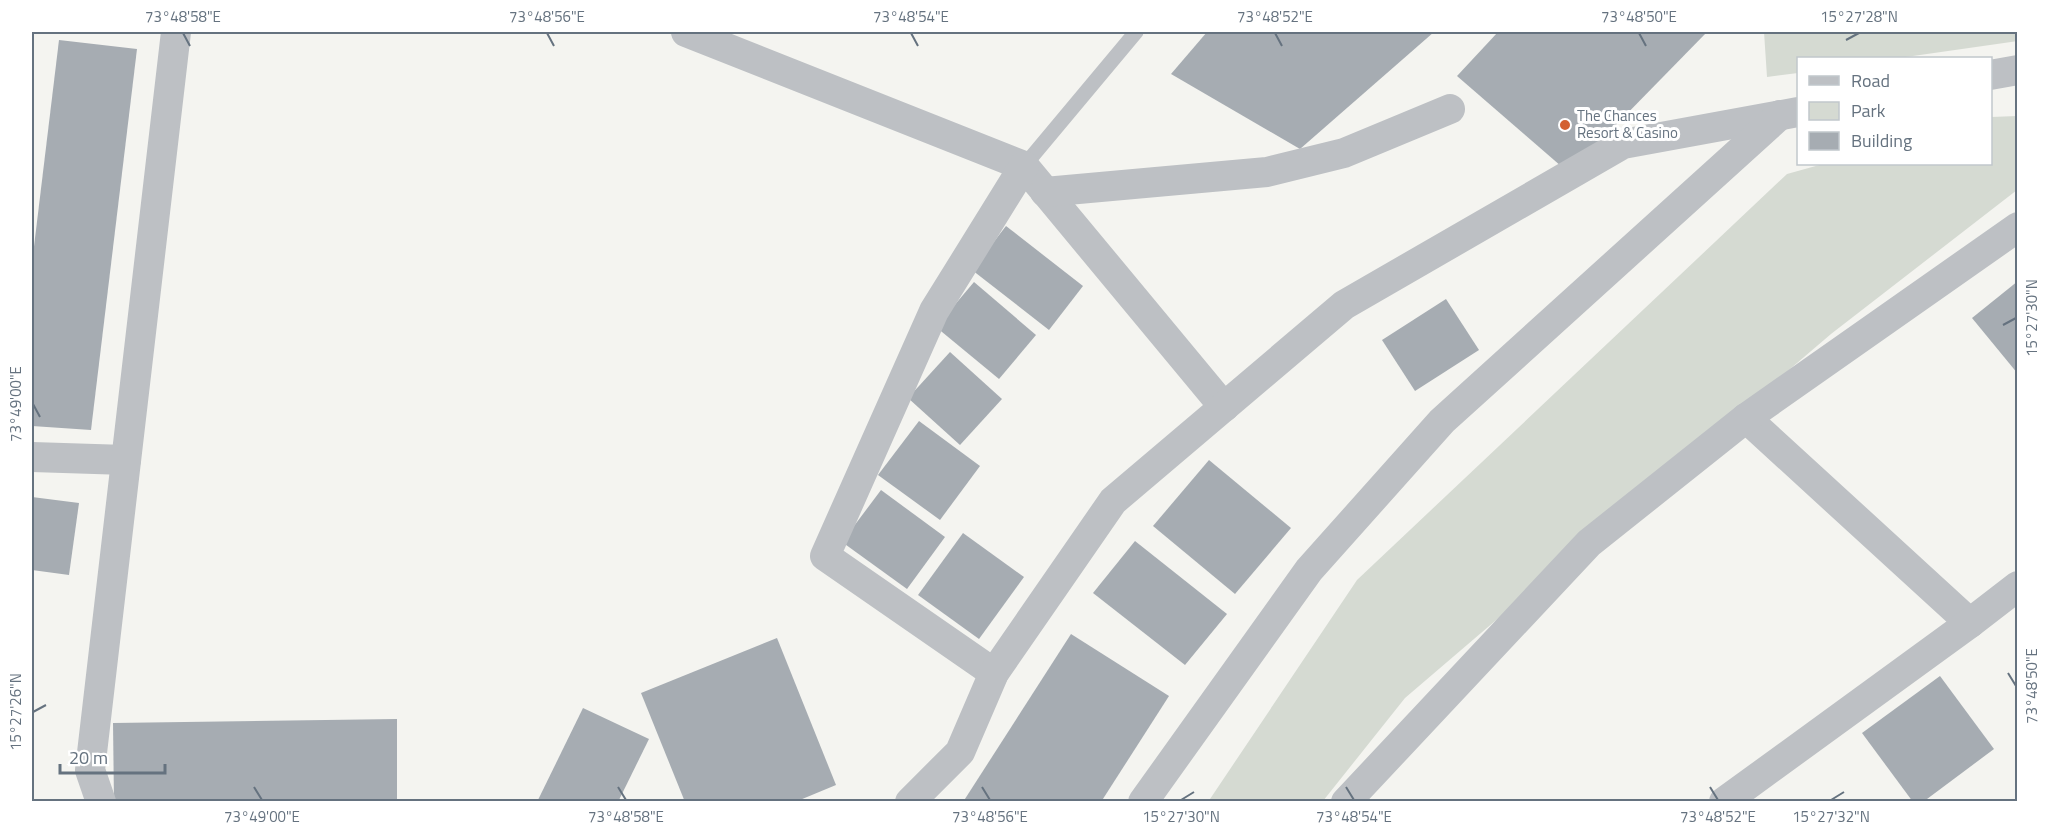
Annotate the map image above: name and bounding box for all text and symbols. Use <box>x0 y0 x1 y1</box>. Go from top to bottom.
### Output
text: 73°48'58"E <box>145 5 221 28</box>
text: 73°48'56"E <box>509 5 585 28</box>
text: 73°48'54"E <box>873 5 949 28</box>
text: 73°48'52"E <box>1237 5 1313 28</box>
text: 73°48'50"E <box>1601 5 1677 28</box>
text: 15°27'28"N <box>1820 5 1898 28</box>
legend <box>1797 57 1992 165</box>
text: Road <box>1851 67 1890 94</box>
text: Park <box>1851 97 1886 124</box>
place label: The Chances Resort & Casino <box>1577 104 1678 144</box>
marker: The Chances Resort & Casino <box>1558 118 1572 132</box>
text: Building <box>1851 127 1912 154</box>
text: 15°27'30"N <box>2020 279 2043 357</box>
text: 73°49'00"E <box>4 366 27 442</box>
text: 73°48'50"E <box>2020 648 2043 724</box>
text: 15°27'26"N <box>4 673 27 751</box>
scale bar <box>60 737 165 775</box>
text: 20 m <box>69 744 108 771</box>
text: 73°49'00"E <box>224 805 300 828</box>
text: 73°48'58"E <box>588 805 664 828</box>
text: 73°48'56"E <box>952 805 1028 828</box>
text: 15°27'30"N <box>1142 805 1220 828</box>
text: 73°48'54"E <box>1316 805 1392 828</box>
text: 73°48'52"E <box>1680 805 1756 828</box>
text: 15°27'32"N <box>1792 805 1870 828</box>

